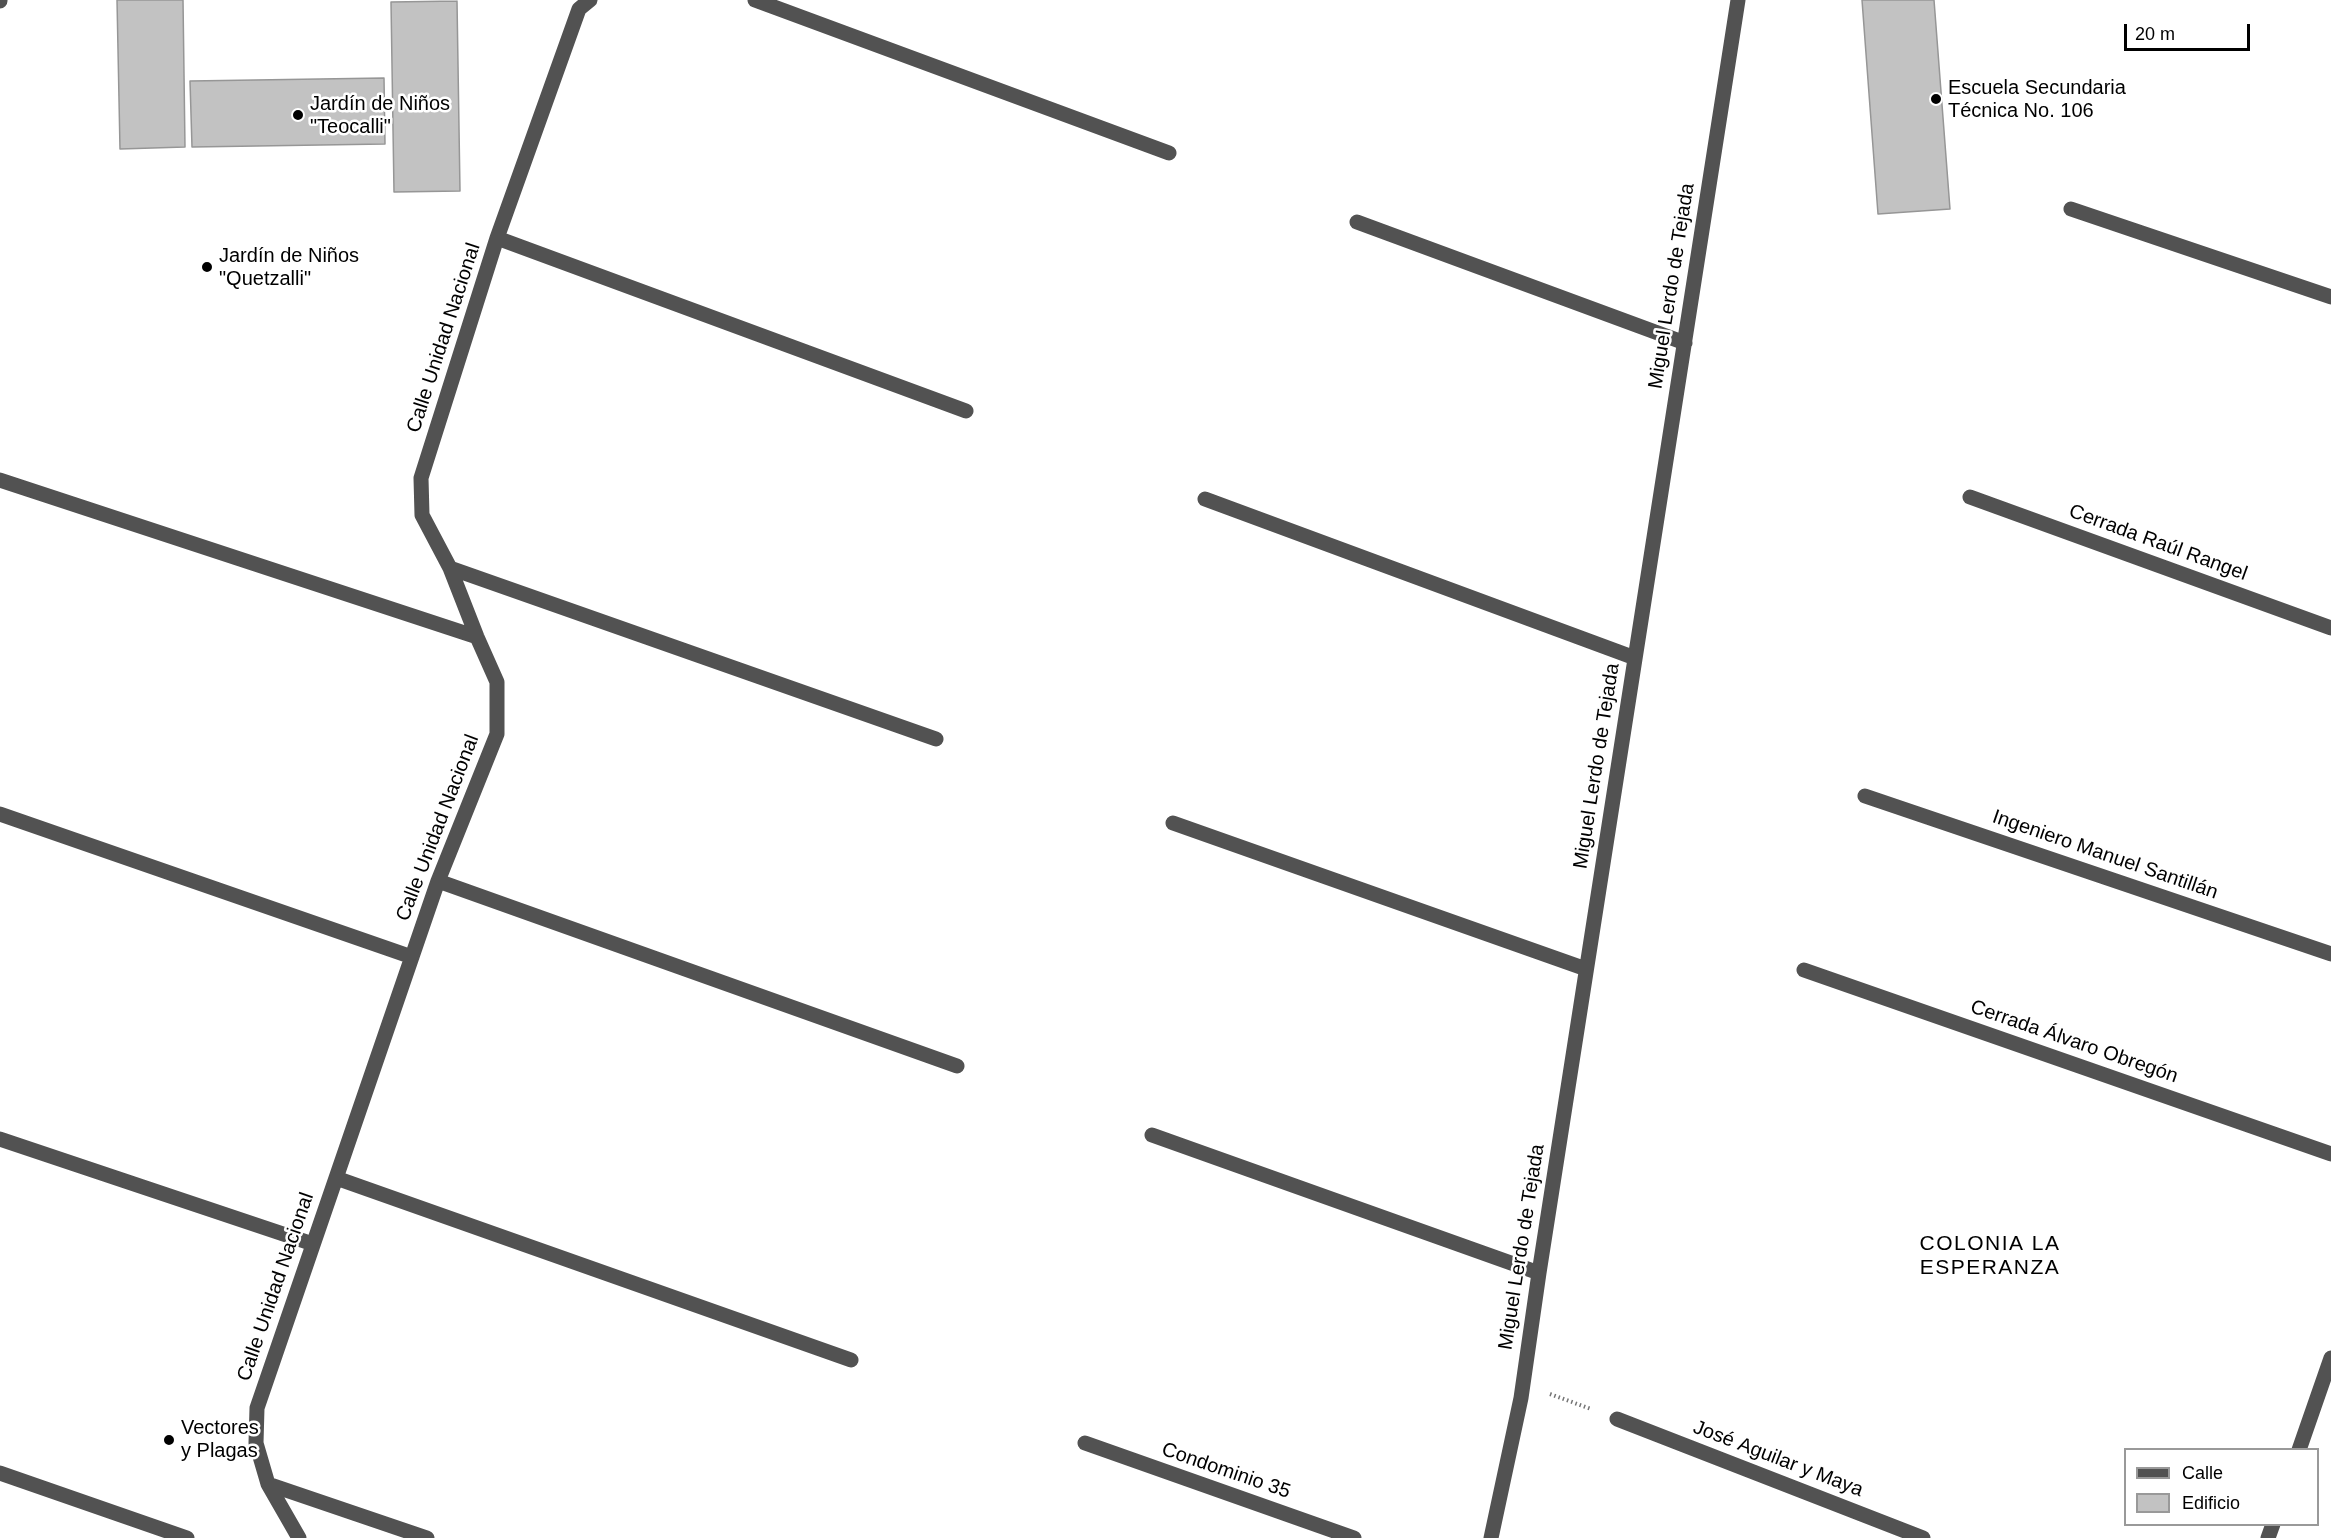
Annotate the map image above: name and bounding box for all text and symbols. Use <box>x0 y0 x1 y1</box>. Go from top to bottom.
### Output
scale bar <box>2127 12 2253 50</box>
text: 20 m <box>2135 24 2175 44</box>
place label: Escuela Secundaria Técnica No. 106 <box>1948 76 2126 123</box>
place label: Jardín de Niños "Teocalli" <box>310 92 450 139</box>
marker: Escuela Secundaria Técnica No. 106 <box>1929 92 1943 106</box>
marker: Jardín de Niños "Teocalli" <box>291 108 305 122</box>
street label: Miguel Lerdo de Tejada <box>1644 181 1700 391</box>
street label: Calle Unidad Nacional <box>402 240 486 436</box>
place label: Jardín de Niños "Quetzalli" <box>219 244 359 291</box>
marker: Jardín de Niños "Quetzalli" <box>200 260 214 274</box>
street label: Cerrada Raúl Rangel <box>2066 500 2250 586</box>
street label: Miguel Lerdo de Tejada <box>1569 661 1625 871</box>
street label: Calle Unidad Nacional <box>391 731 485 925</box>
street label: Ingeniero Manuel Santillán <box>1989 805 2221 905</box>
street label: Cerrada Álvaro Obregón <box>1967 995 2181 1089</box>
street label: Miguel Lerdo de Tejada <box>1494 1142 1550 1352</box>
street label: Calle Unidad Nacional <box>232 1190 320 1384</box>
district label: COLONIA LA ESPERANZA <box>1919 1231 2061 1281</box>
place label: Vectores y Plagas <box>181 1416 259 1463</box>
street label: José Aguilar y Maya <box>1690 1416 1866 1502</box>
marker: Vectores y Plagas <box>162 1433 176 1447</box>
street label: Condominio 35 <box>1158 1438 1294 1504</box>
legend <box>2124 1448 2319 1526</box>
text: Calle <box>2182 1463 2223 1483</box>
text: Edificio <box>2182 1493 2240 1513</box>

